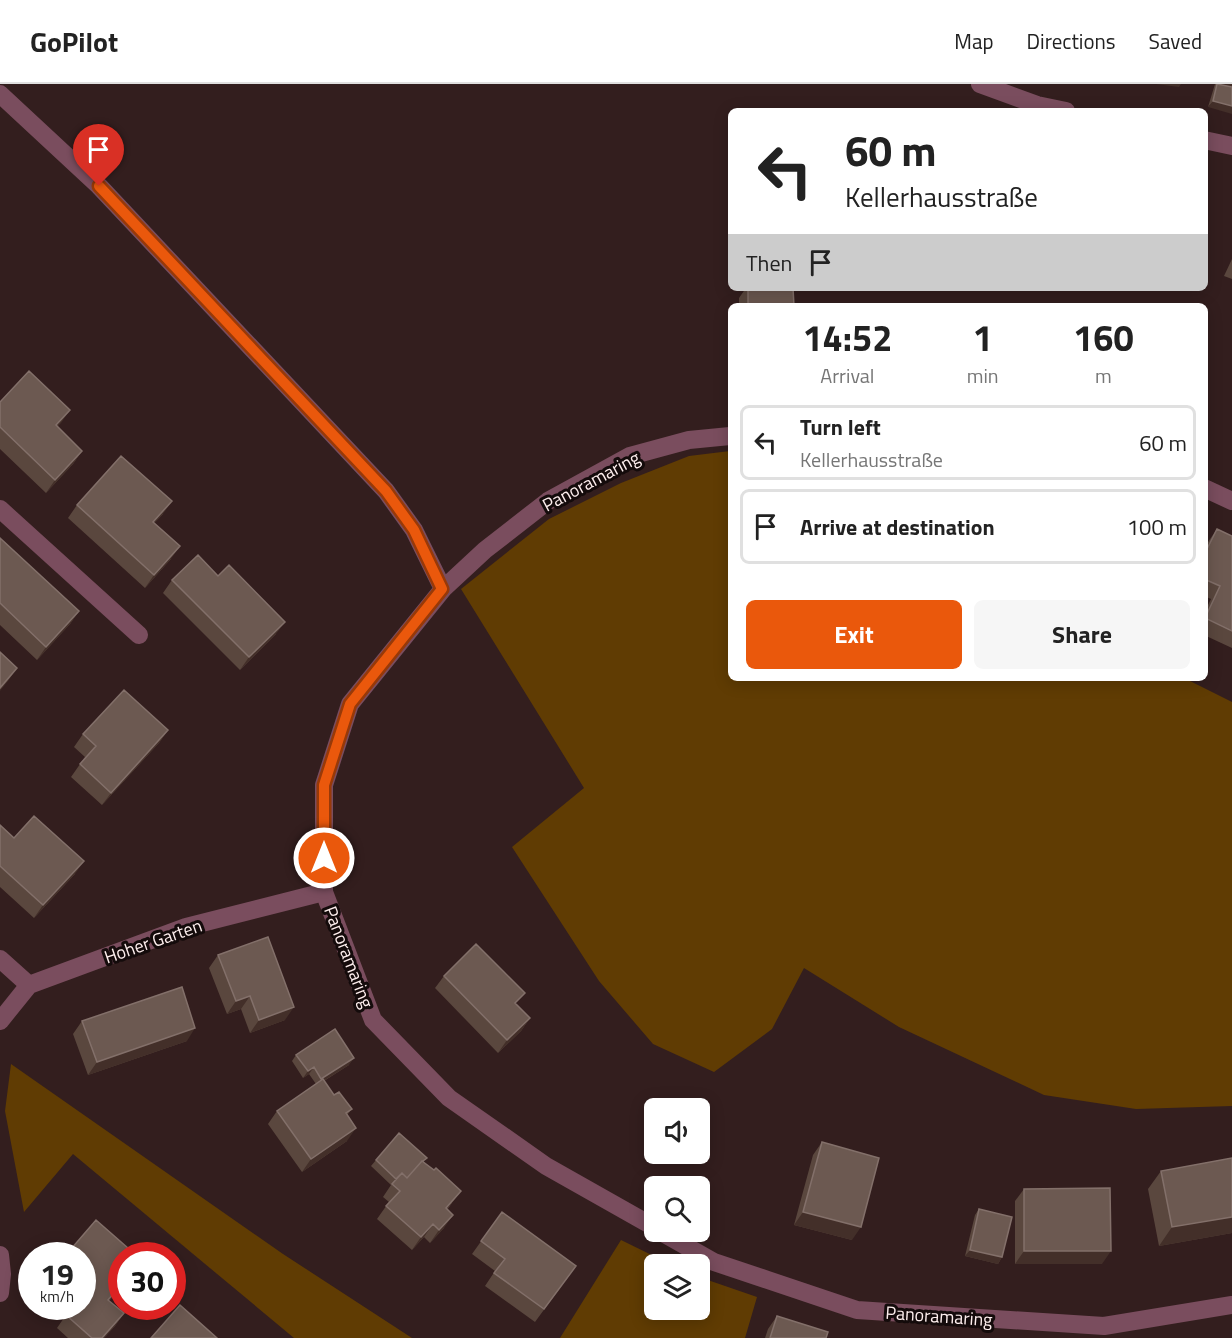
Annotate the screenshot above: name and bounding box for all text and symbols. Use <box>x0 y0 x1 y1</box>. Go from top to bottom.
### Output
text: GoPilot <box>30 20 118 63</box>
text: Map <box>954 25 994 57</box>
text: Directions <box>1027 25 1116 57</box>
text: Saved <box>1149 25 1202 57</box>
text: 60 m <box>845 118 937 182</box>
pin <box>73 124 124 186</box>
icon: left <box>746 132 824 210</box>
icon: arrive <box>82 133 115 166</box>
text: Kellerhausstraße <box>845 176 1038 217</box>
text: Then <box>746 246 792 280</box>
icon: arrive <box>804 246 837 279</box>
text: 14:52 <box>802 310 892 365</box>
text: 1 <box>973 310 993 365</box>
text: 160 <box>1073 310 1134 365</box>
text: Arrival <box>820 360 875 391</box>
text: min <box>967 360 999 391</box>
text: m <box>1095 360 1112 391</box>
text: Turn left <box>800 410 881 444</box>
icon: left <box>749 426 782 459</box>
text: 60 m <box>1139 426 1187 460</box>
street label: Panoramaring <box>537 444 645 518</box>
text: Kellerhausstraße <box>800 444 943 475</box>
icon: arrive <box>749 510 782 543</box>
text: Arrive at destination <box>800 510 995 544</box>
text: 100 m <box>1127 510 1187 544</box>
button: Exit <box>746 600 962 669</box>
button: Share <box>974 600 1190 669</box>
position arrow <box>292 826 356 890</box>
street label: Panoramaring <box>317 902 381 1012</box>
street label: Hoher Garten <box>100 912 206 970</box>
map controls <box>644 1098 710 1320</box>
button: sound <box>644 1098 710 1164</box>
button: search <box>644 1176 710 1242</box>
speed limit sign: 30 <box>108 1242 186 1320</box>
text: 19 <box>40 1251 74 1297</box>
button: layers <box>644 1254 710 1320</box>
text: km/h <box>40 1285 74 1308</box>
street label: Panoramaring <box>885 1299 993 1333</box>

